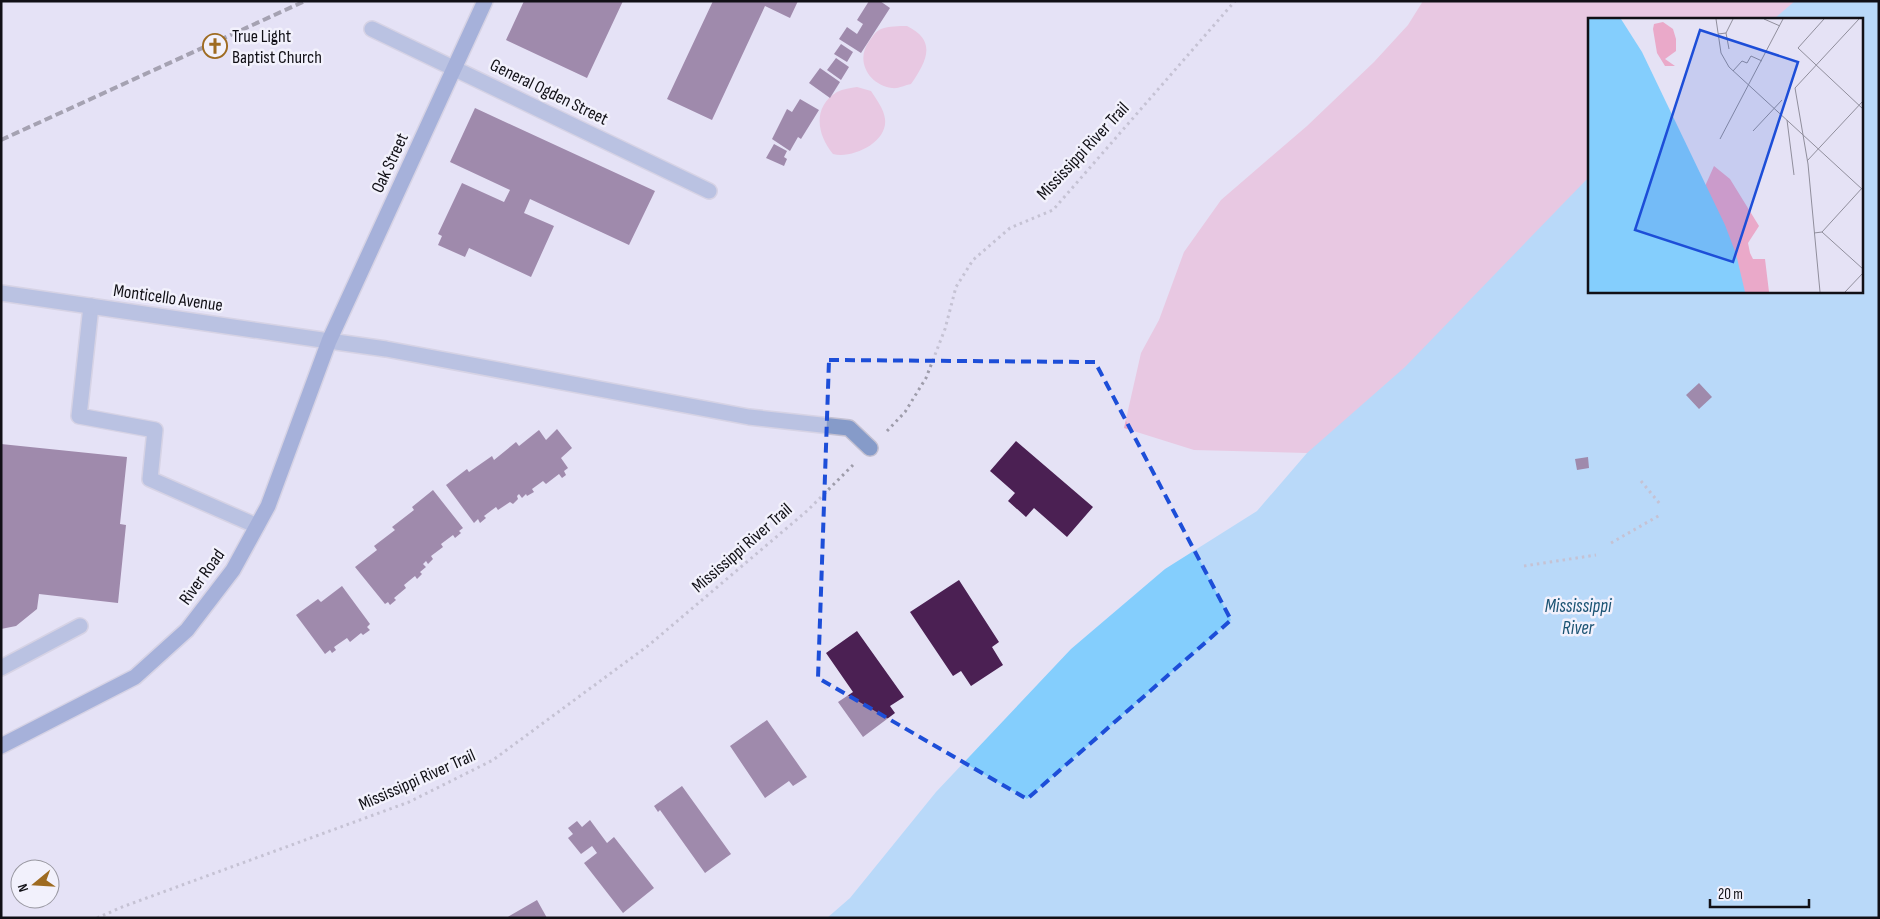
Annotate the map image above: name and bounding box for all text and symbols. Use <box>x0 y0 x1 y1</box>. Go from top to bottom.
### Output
inset map <box>1588 18 1862 292</box>
place label: True Light Baptist Church <box>232 26 322 68</box>
church icon: True Light Baptist Church <box>202 33 228 59</box>
street label: General Ogden Street <box>487 54 612 130</box>
street label: Mississippi River Trail <box>1033 98 1133 204</box>
street label: Oak Street <box>367 129 413 196</box>
street label: Monticello Avenue <box>112 280 224 316</box>
street label: Mississippi River Trail <box>688 499 796 597</box>
street label: River Road <box>175 545 229 609</box>
water label: Mississippi River <box>1545 595 1612 640</box>
street label: Mississippi River Trail <box>355 745 479 815</box>
north arrow <box>10 859 60 909</box>
scale bar <box>1710 876 1809 908</box>
text: N <box>14 882 32 894</box>
text: 20 m <box>1718 885 1743 904</box>

